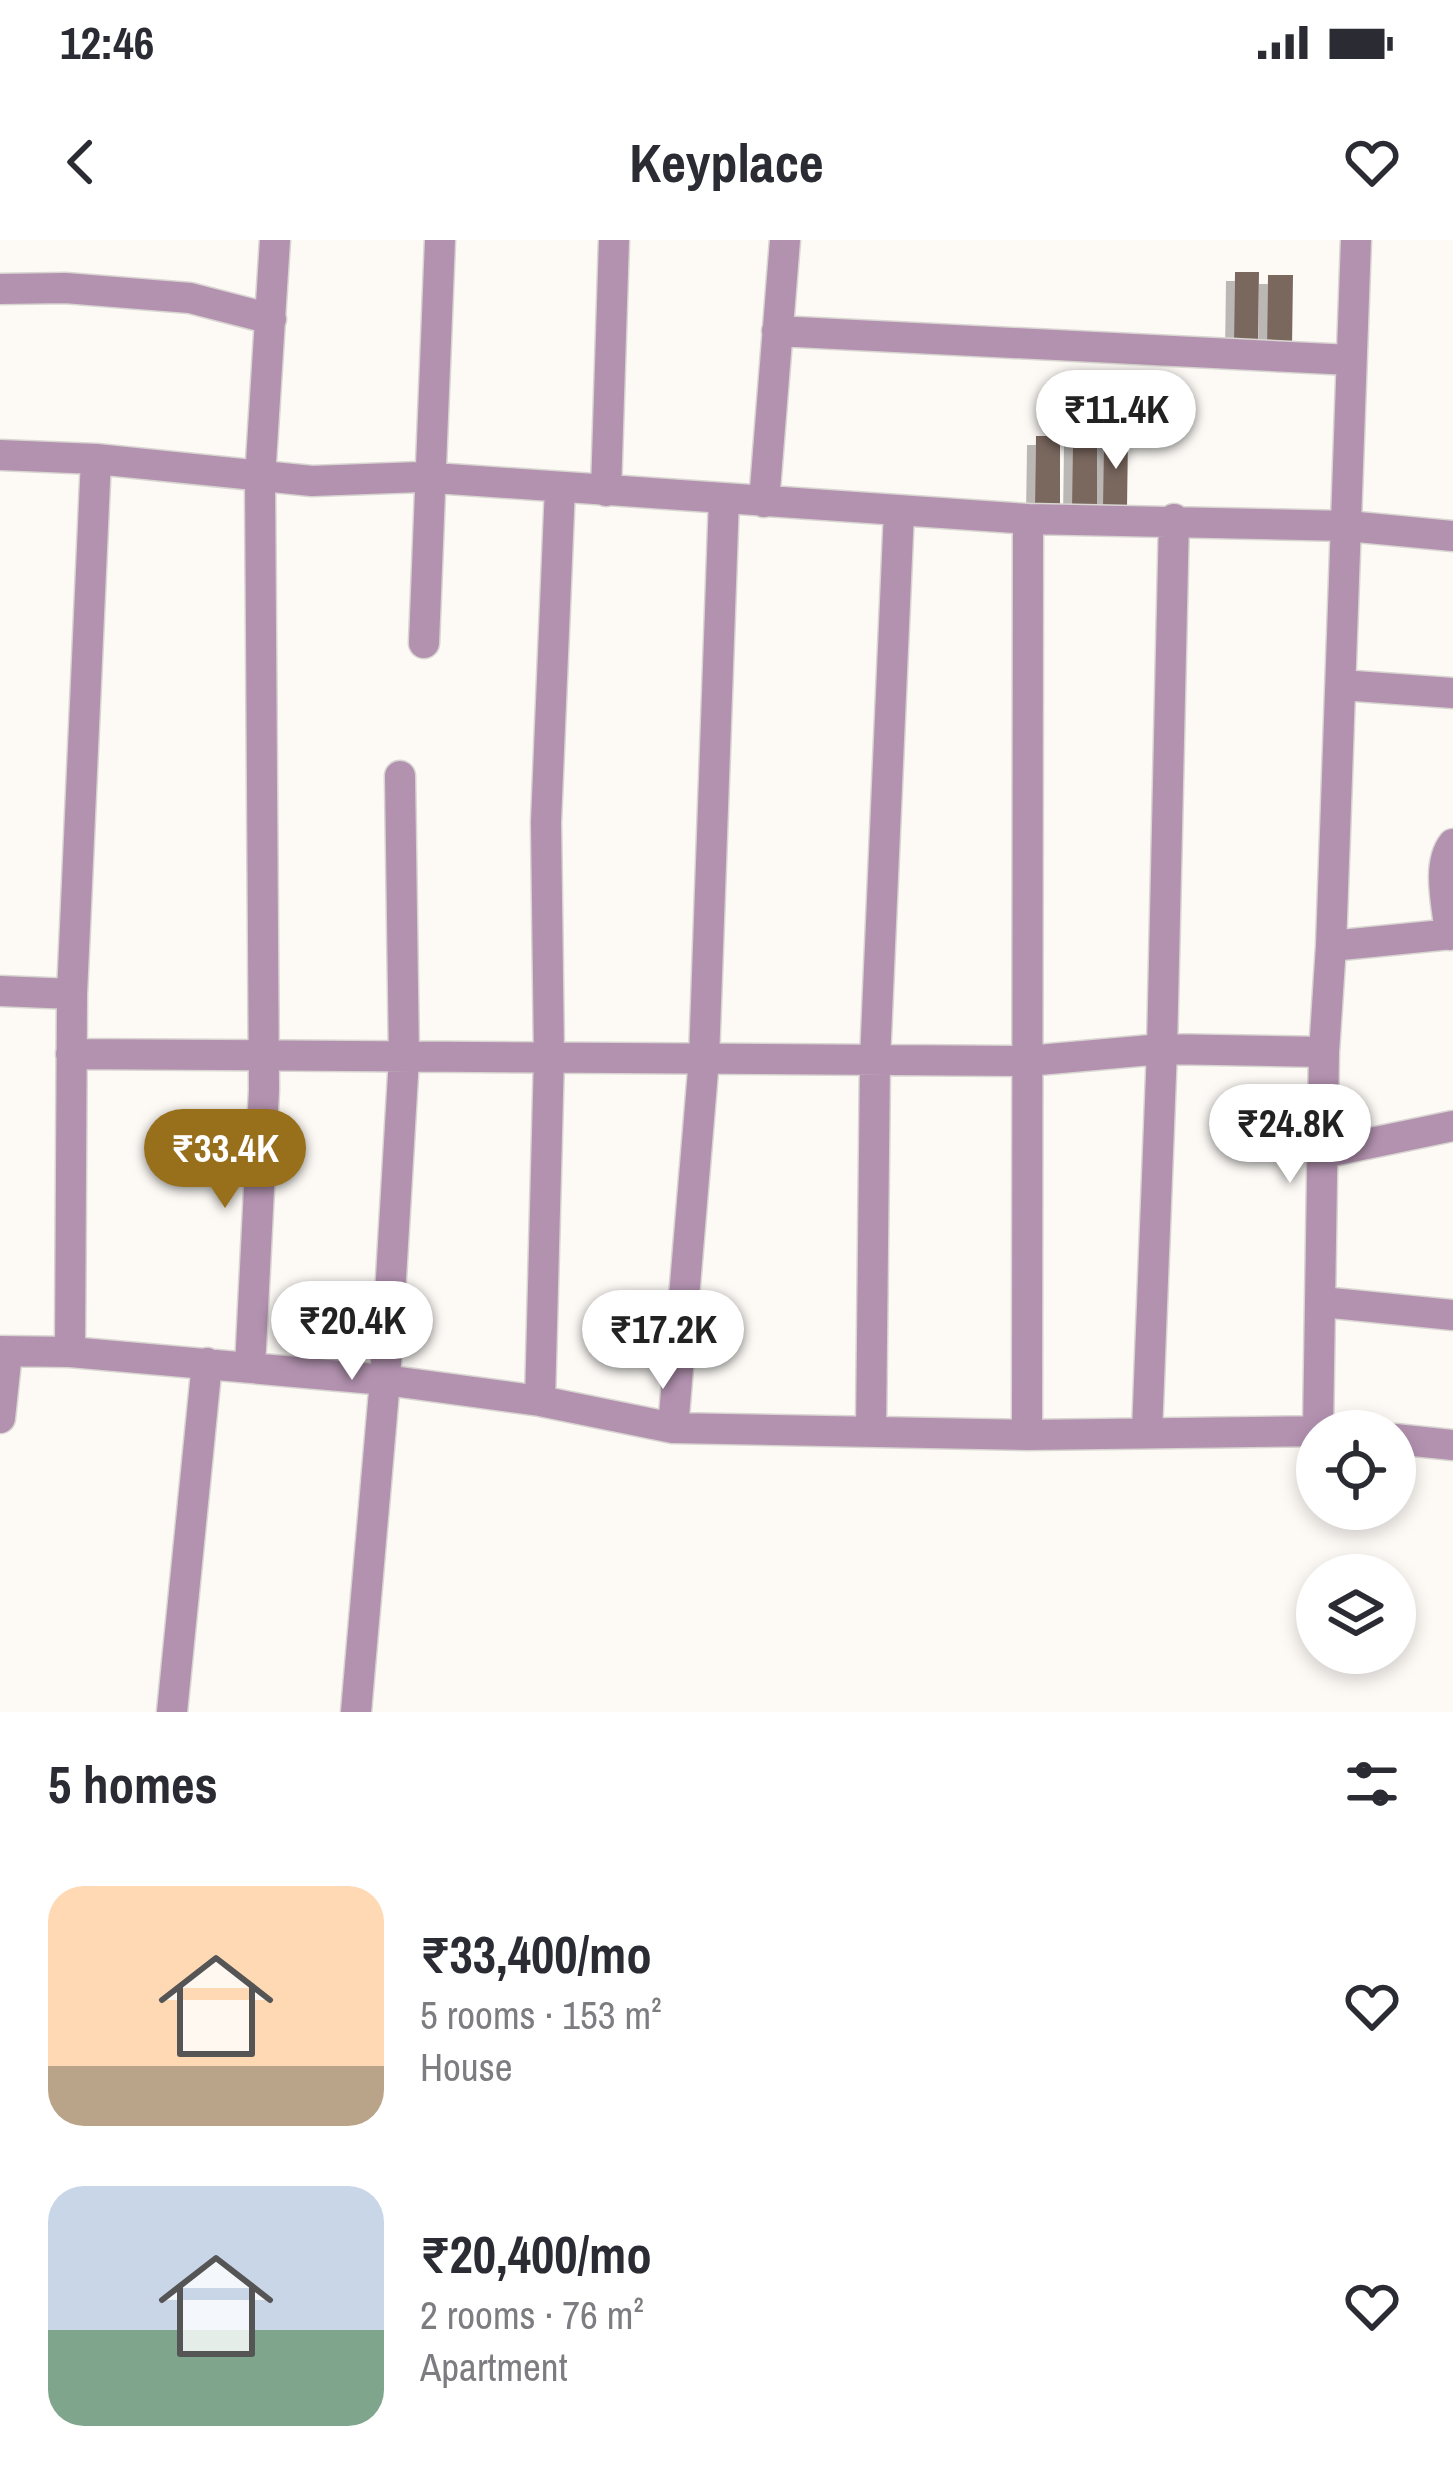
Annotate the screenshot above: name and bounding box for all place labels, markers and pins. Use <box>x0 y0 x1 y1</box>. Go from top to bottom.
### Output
pin: ₹11.4K <box>1018 370 1214 472</box>
pin: ₹24.8K <box>1192 1084 1388 1186</box>
pin: ₹33.4K <box>127 1109 323 1211</box>
pin: ₹20.4K <box>254 1281 450 1383</box>
pin: ₹17.2K <box>565 1290 761 1392</box>

